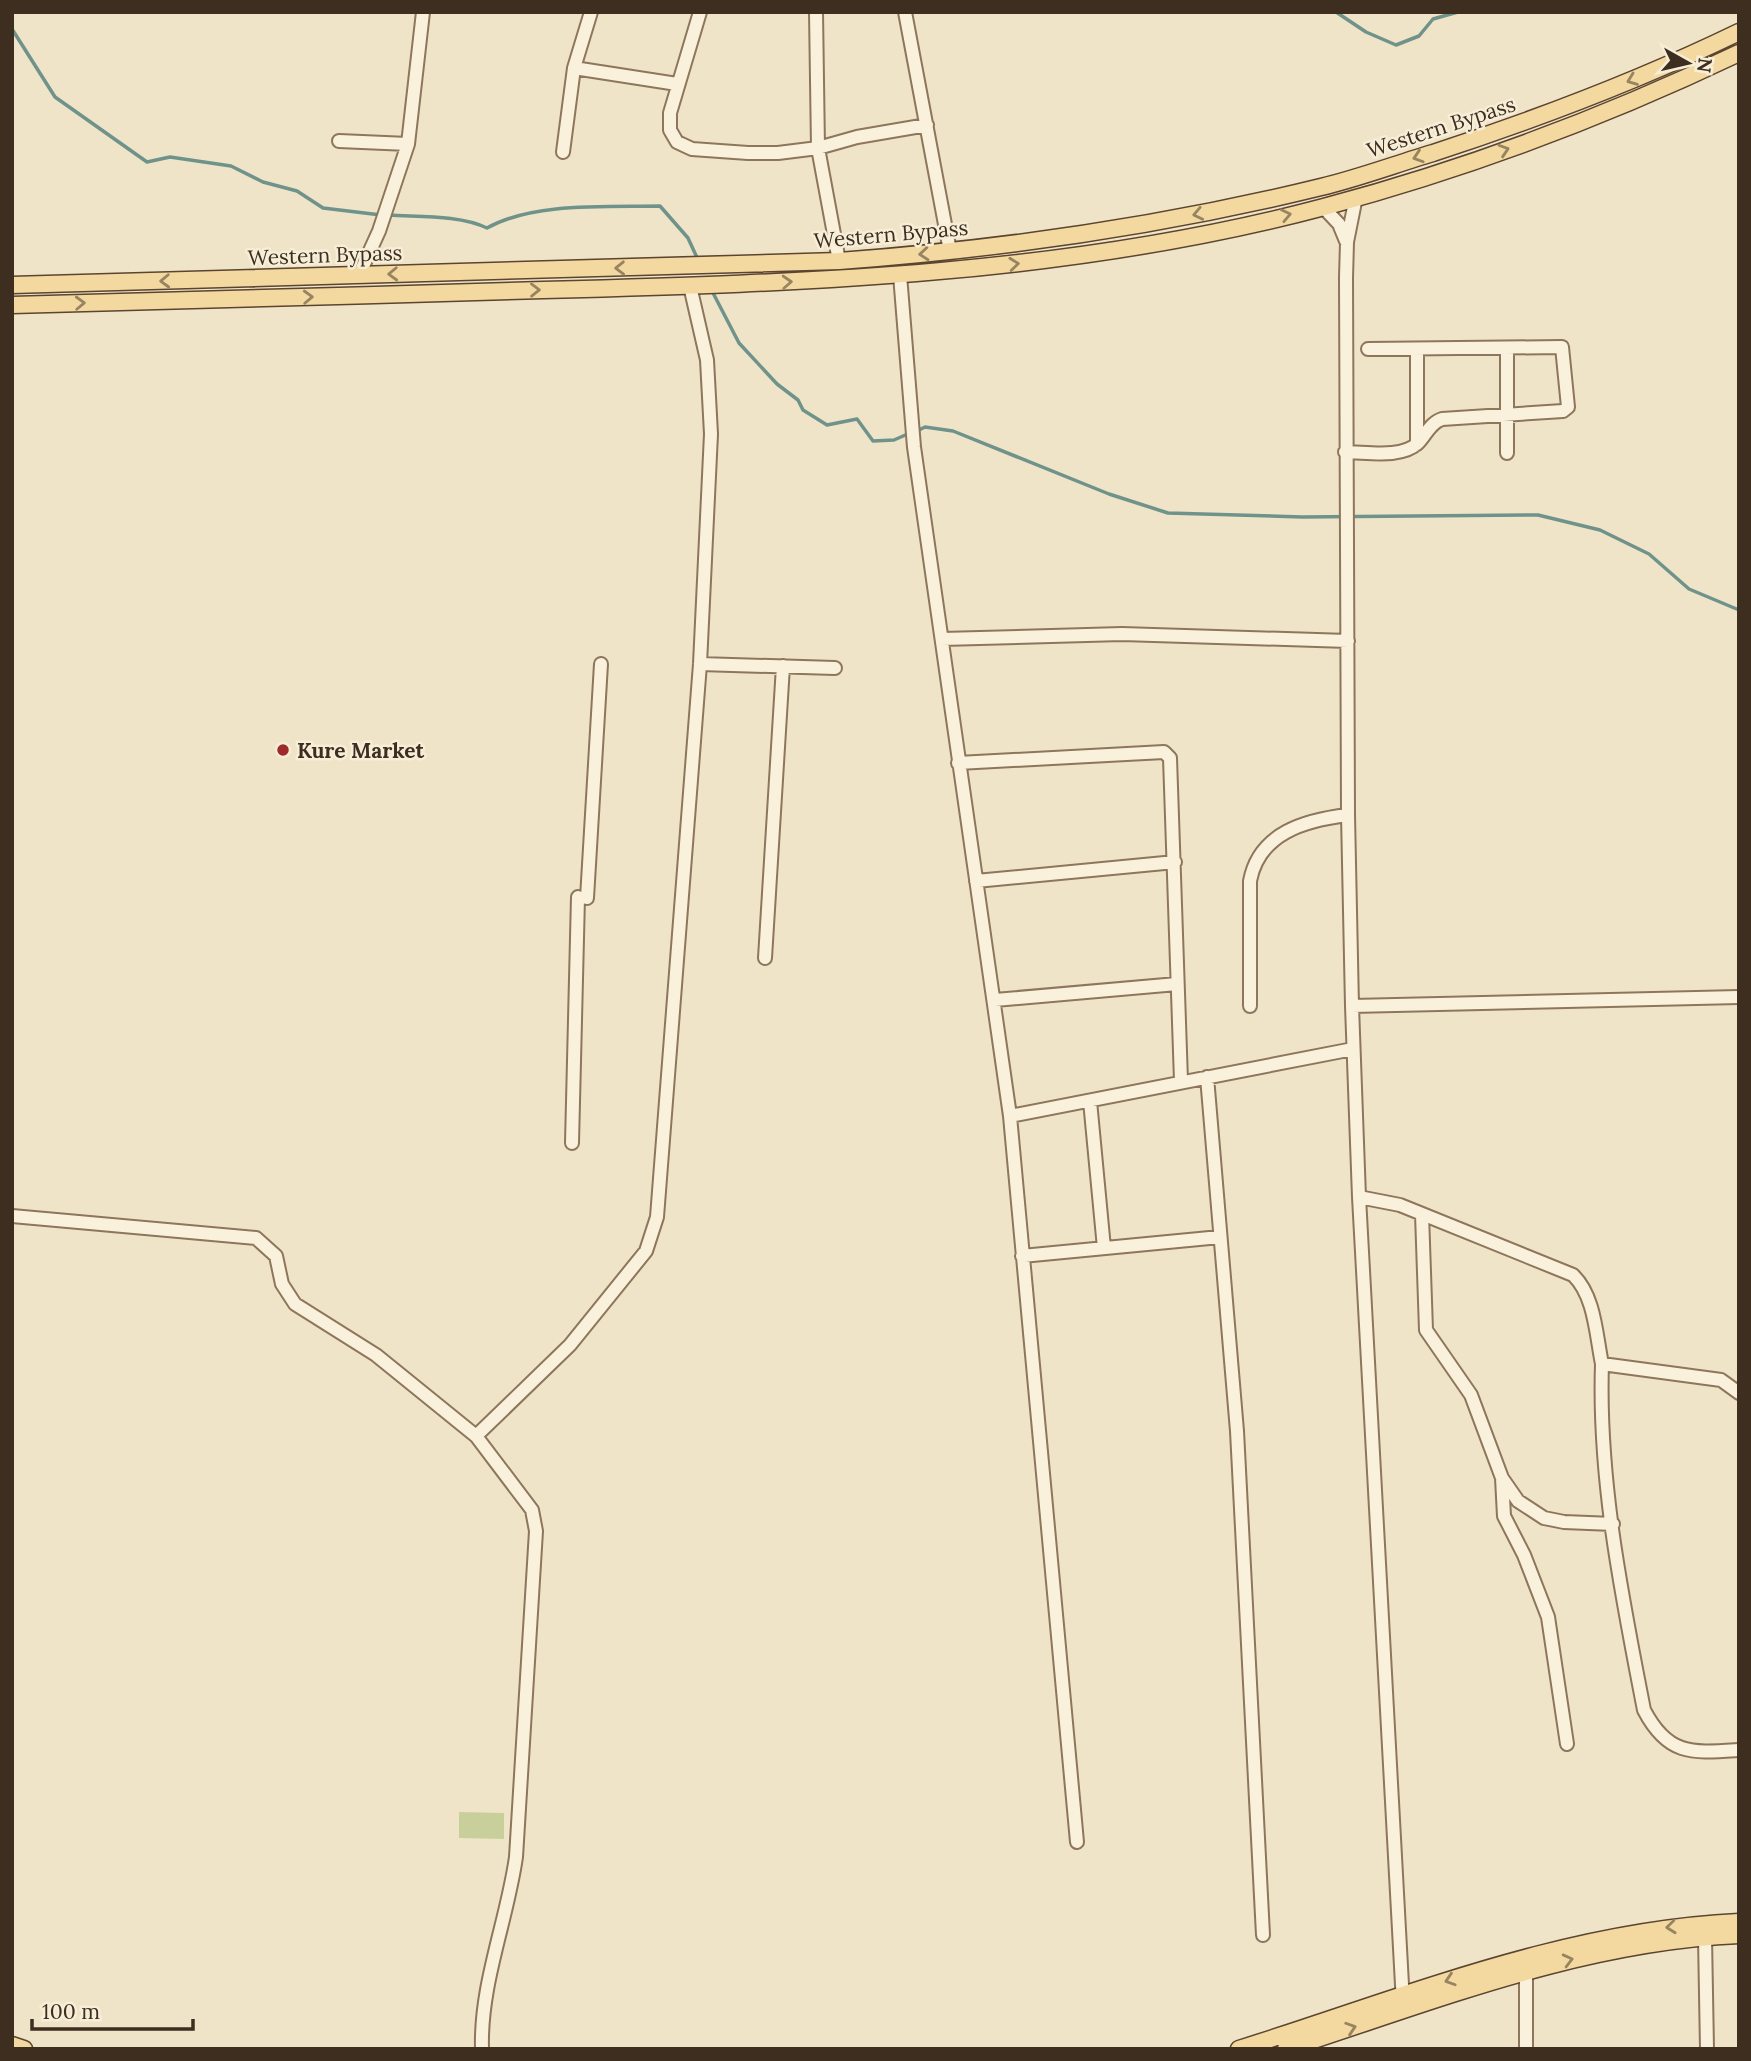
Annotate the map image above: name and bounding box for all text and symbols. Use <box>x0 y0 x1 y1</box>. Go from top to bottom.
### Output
north arrow <box>1653 28 1723 98</box>
text: N <box>1692 56 1718 75</box>
one-way arrow <box>1626 72 1638 86</box>
street label: Western Bypass <box>1363 90 1519 164</box>
one-way arrow <box>1497 143 1509 158</box>
one-way arrow <box>1412 149 1424 164</box>
one-way arrow <box>1192 206 1204 220</box>
one-way arrow <box>1280 209 1292 223</box>
street label: Western Bypass <box>813 214 969 254</box>
street label: Western Bypass <box>247 239 403 271</box>
one-way arrow <box>918 246 929 261</box>
one-way arrow <box>1008 257 1020 272</box>
one-way arrow <box>614 260 625 276</box>
one-way arrow <box>387 266 398 281</box>
one-way arrow <box>160 273 171 288</box>
one-way arrow <box>782 275 793 290</box>
one-way arrow <box>530 283 541 298</box>
one-way arrow <box>303 289 314 304</box>
one-way arrow <box>75 296 86 311</box>
place label: Kure Market <box>297 737 424 764</box>
marker: Kure Market <box>275 742 291 758</box>
one-way arrow <box>1665 1919 1676 1934</box>
one-way arrow <box>1562 1954 1574 1968</box>
one-way arrow <box>1444 1972 1456 1987</box>
scale bar <box>32 1988 192 2032</box>
text: 100 m <box>42 1998 100 2025</box>
one-way arrow <box>1344 2021 1356 2036</box>

